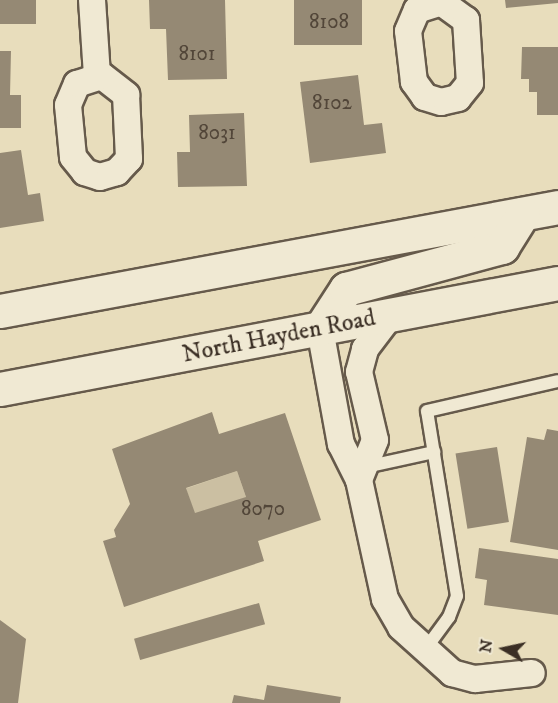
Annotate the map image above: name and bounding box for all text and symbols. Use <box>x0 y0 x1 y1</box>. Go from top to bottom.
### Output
house number: 8108 <box>309 9 349 35</box>
house number: 8101 <box>178 41 216 67</box>
house number: 8102 <box>312 90 352 116</box>
house number: 8031 <box>198 120 236 146</box>
street label: North Hayden Road <box>180 304 378 370</box>
house number: 8070 <box>241 496 285 522</box>
north arrow <box>474 619 534 679</box>
text: N <box>475 638 497 654</box>

